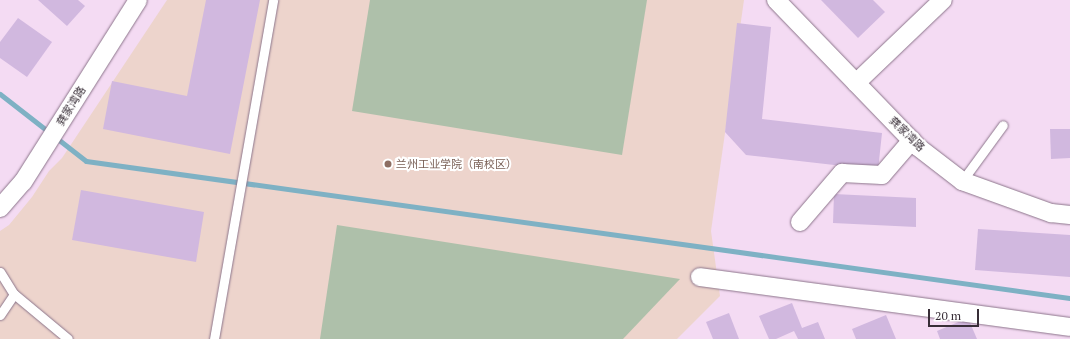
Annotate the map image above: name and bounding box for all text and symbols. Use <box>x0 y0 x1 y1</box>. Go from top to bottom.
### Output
street label: 龚家湾路 <box>54 84 88 128</box>
street label: 龚家湾路 <box>887 114 927 154</box>
place label: 兰州工业学院（南校区） <box>396 157 517 171</box>
marker: 兰州工业学院（南校区） <box>383 159 393 169</box>
scale bar <box>930 301 981 327</box>
text: 20 m <box>935 308 961 323</box>

